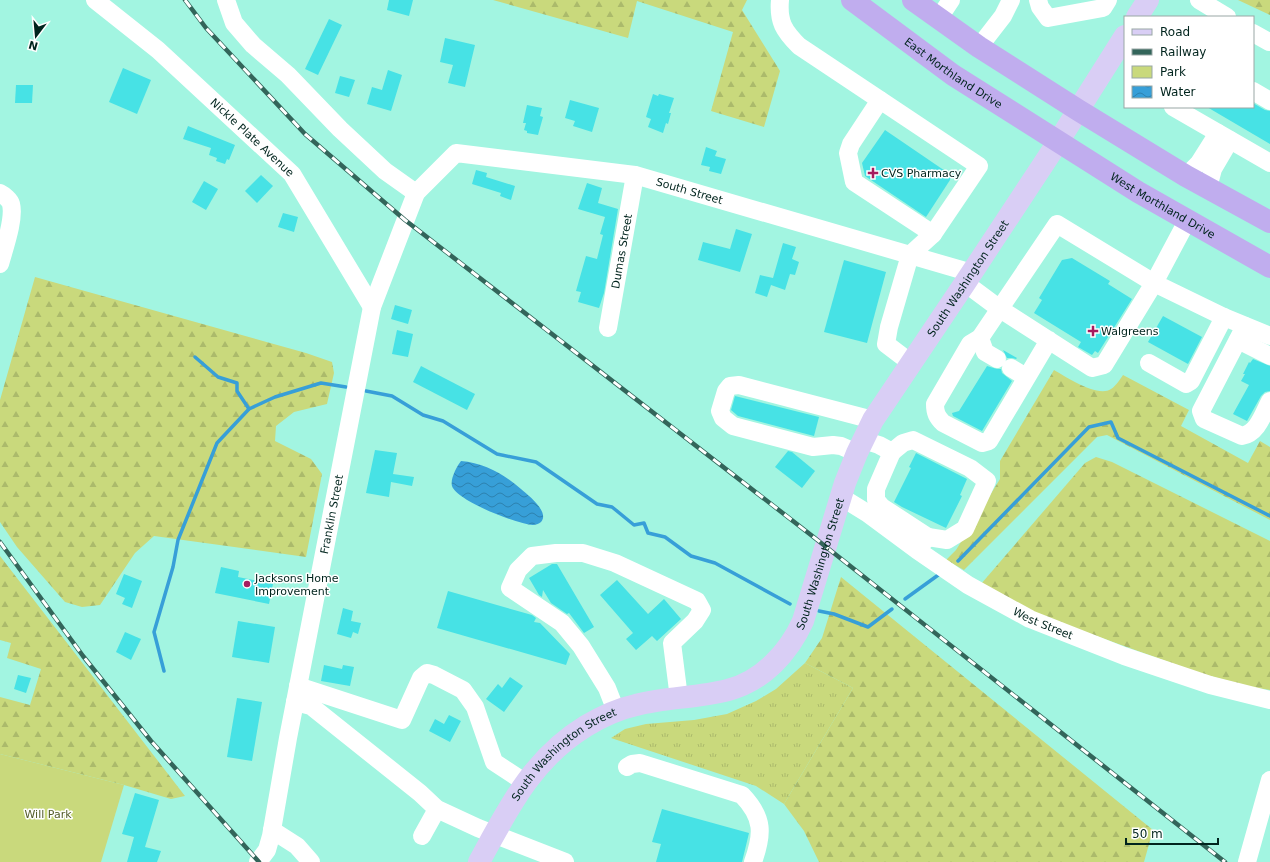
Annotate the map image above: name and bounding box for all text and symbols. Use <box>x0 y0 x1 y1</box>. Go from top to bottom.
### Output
north arrow <box>16 16 56 56</box>
legend <box>1124 16 1254 108</box>
text: Road <box>1160 25 1190 39</box>
street label: East Morthland Drive <box>902 35 1005 111</box>
text: N <box>27 38 40 53</box>
text: Railway <box>1160 45 1206 59</box>
text: Park <box>1160 65 1186 79</box>
text: Water <box>1160 85 1196 99</box>
street label: Nickle Plate Avenue <box>208 96 297 179</box>
place label: CVS Pharmacy <box>881 167 962 180</box>
marker: CVS Pharmacy <box>868 168 878 178</box>
street label: West Morthland Drive <box>1108 170 1218 241</box>
street label: South Street <box>655 175 725 207</box>
street label: Dumas Street <box>609 212 635 290</box>
street label: South Washington Street <box>924 217 1012 339</box>
place label: Walgreens <box>1101 325 1159 338</box>
marker: Walgreens <box>1088 326 1098 336</box>
street label: Franklin Street <box>318 473 346 555</box>
street label: South Washington Street <box>793 496 847 632</box>
place label: Jacksons Home Improvement <box>254 572 339 598</box>
marker: Jacksons Home Improvement <box>242 579 252 589</box>
street label: West Street <box>1011 604 1076 642</box>
street label: South Washington Street <box>509 705 619 803</box>
park label: Will Park <box>24 808 72 821</box>
scale bar <box>1126 820 1218 846</box>
text: 50 m <box>1132 827 1163 841</box>

